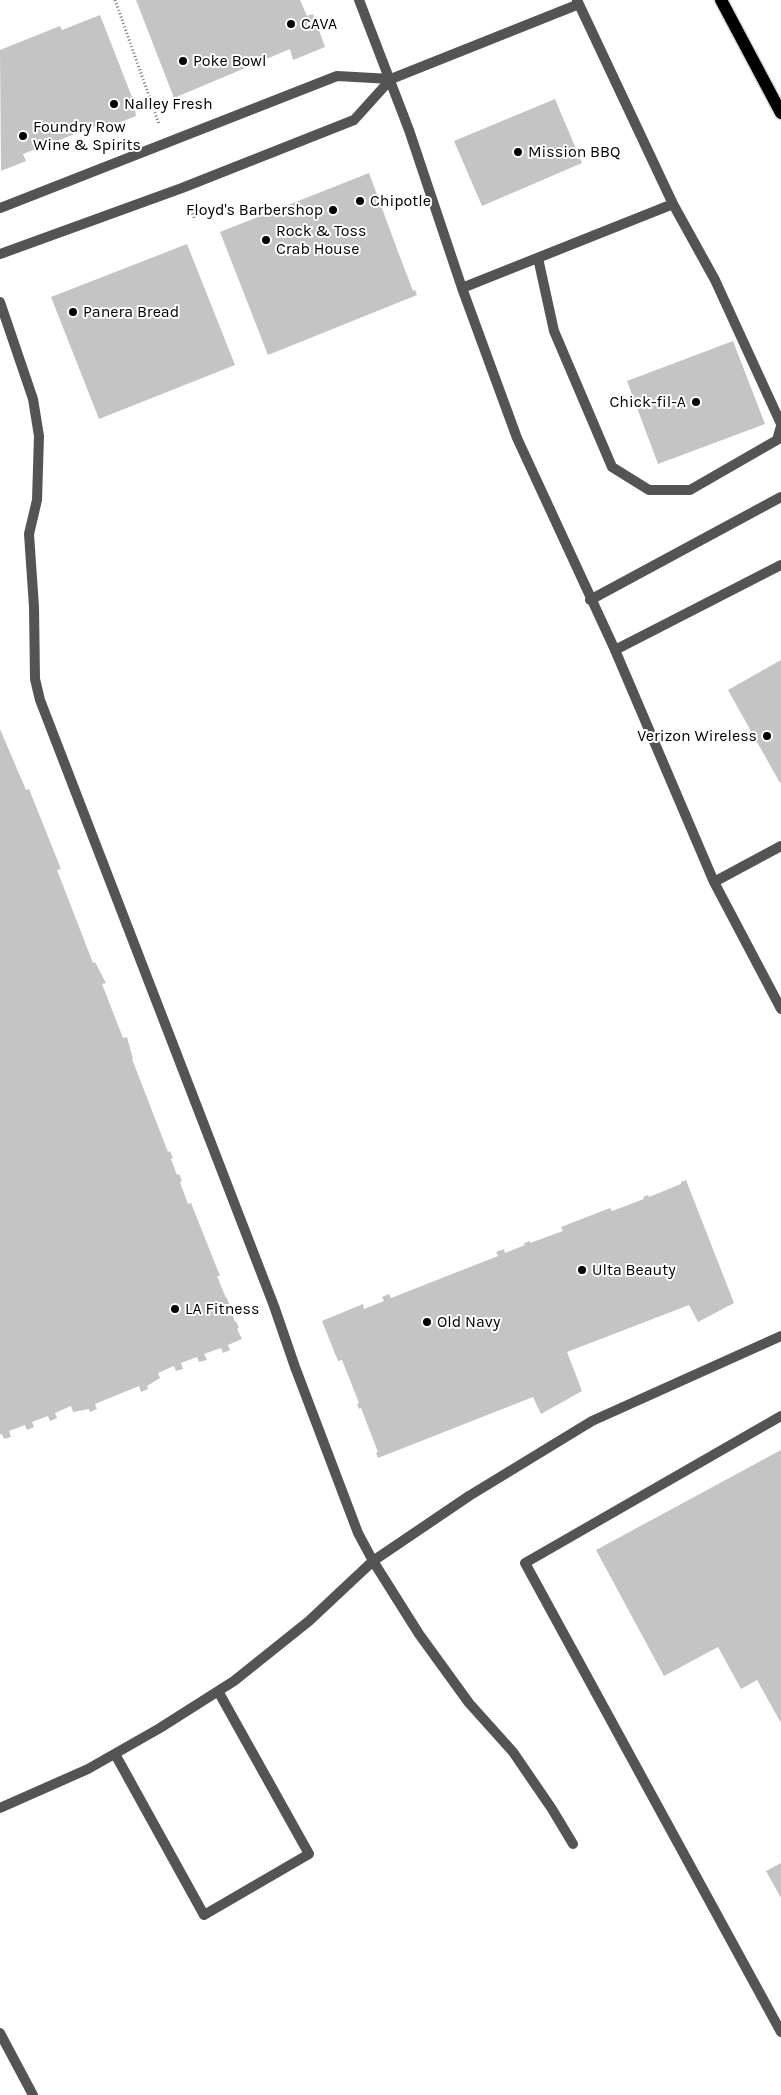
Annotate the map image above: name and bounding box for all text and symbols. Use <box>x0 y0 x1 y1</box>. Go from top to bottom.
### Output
place label: CAVA <box>301 14 337 34</box>
marker: CAVA <box>285 18 297 30</box>
place label: Poke Bowl <box>193 51 266 71</box>
marker: Poke Bowl <box>177 55 189 67</box>
place label: Nalley Fresh <box>124 94 213 114</box>
marker: Nalley Fresh <box>108 98 120 110</box>
place label: Foundry Row Wine & Spirits <box>33 117 141 155</box>
marker: Foundry Row Wine & Spirits <box>17 130 29 142</box>
place label: Mission BBQ <box>528 142 620 162</box>
marker: Mission BBQ <box>512 146 524 158</box>
place label: Chipotle <box>370 191 431 211</box>
marker: Chipotle <box>354 195 366 207</box>
place label: Floyd's Barbershop <box>186 200 323 220</box>
marker: Floyd's Barbershop <box>327 204 339 216</box>
place label: Rock & Toss Crab House <box>276 221 366 259</box>
marker: Rock & Toss Crab House <box>260 234 272 246</box>
place label: Panera Bread <box>83 302 179 322</box>
marker: Panera Bread <box>67 306 79 318</box>
place label: Chick-fil-A <box>609 392 686 412</box>
marker: Chick-fil-A <box>690 396 702 408</box>
place label: Verizon Wireless <box>637 726 757 746</box>
marker: Verizon Wireless <box>761 730 773 742</box>
place label: Ulta Beauty <box>592 1260 676 1280</box>
marker: Ulta Beauty <box>576 1264 588 1276</box>
place label: LA Fitness <box>185 1299 259 1319</box>
marker: LA Fitness <box>169 1303 181 1315</box>
place label: Old Navy <box>437 1312 500 1332</box>
marker: Old Navy <box>421 1316 433 1328</box>

